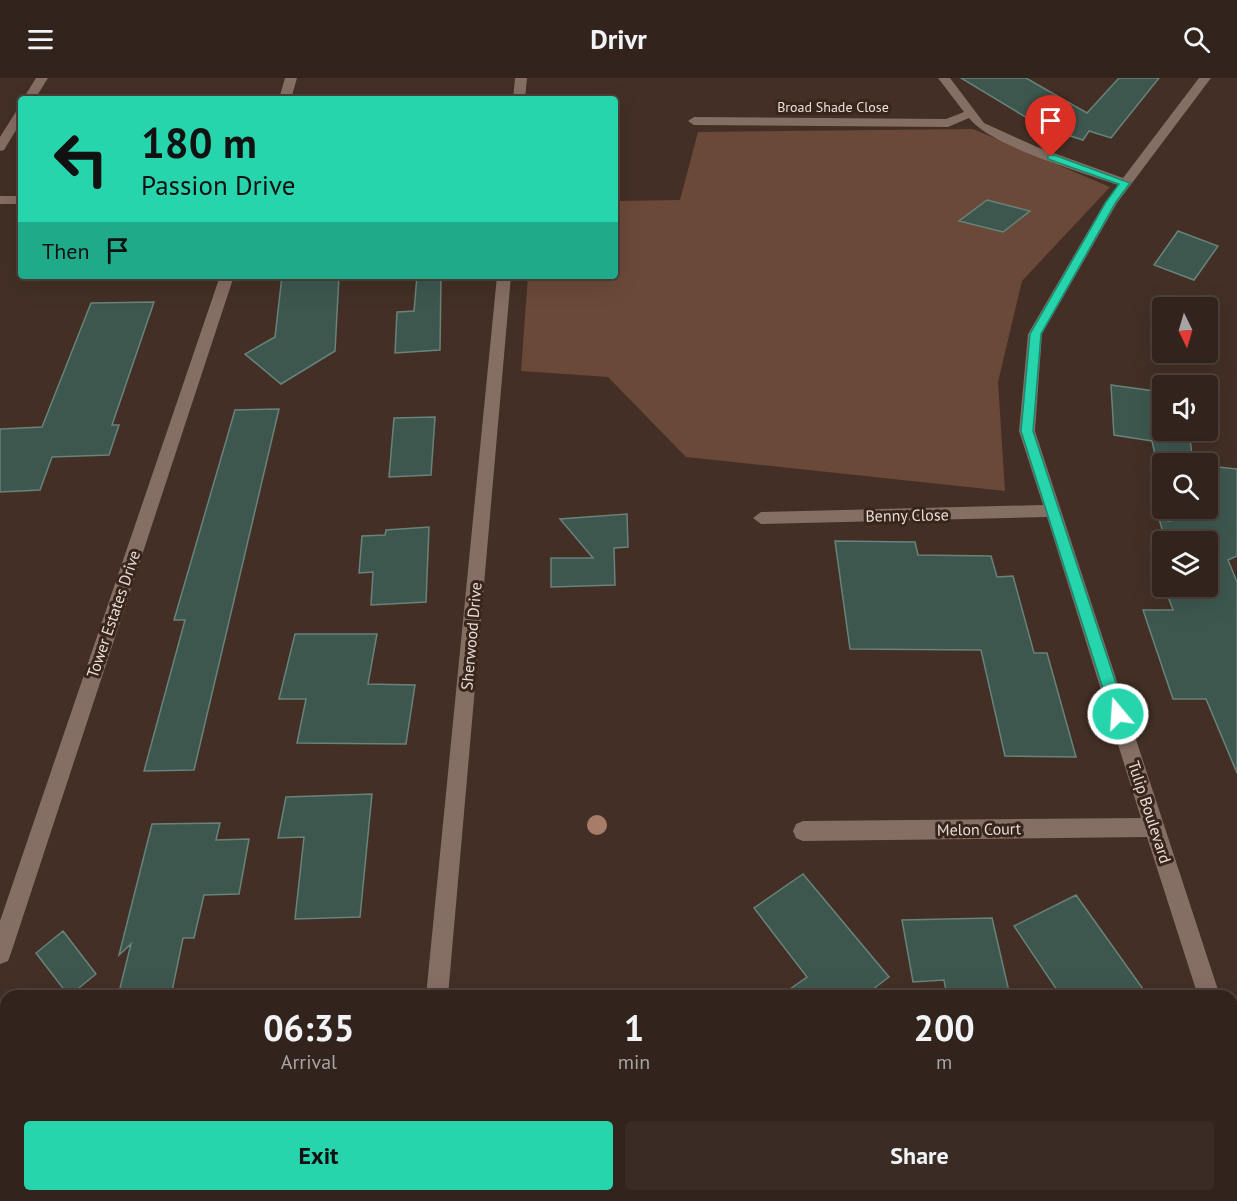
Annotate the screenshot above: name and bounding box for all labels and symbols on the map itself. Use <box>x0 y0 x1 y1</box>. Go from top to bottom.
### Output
pin <box>1025 95 1076 157</box>
street label: Broad Shade Close <box>777 98 889 116</box>
north arrow <box>1152 297 1218 363</box>
street label: Benny Close <box>865 504 949 526</box>
street label: Tower Estates Drive <box>82 548 144 680</box>
street label: Sherwood Drive <box>456 581 486 691</box>
position arrow <box>1086 682 1150 746</box>
street label: Tulip Boulevard <box>1124 758 1176 866</box>
street label: Melon Court <box>937 818 1022 840</box>

